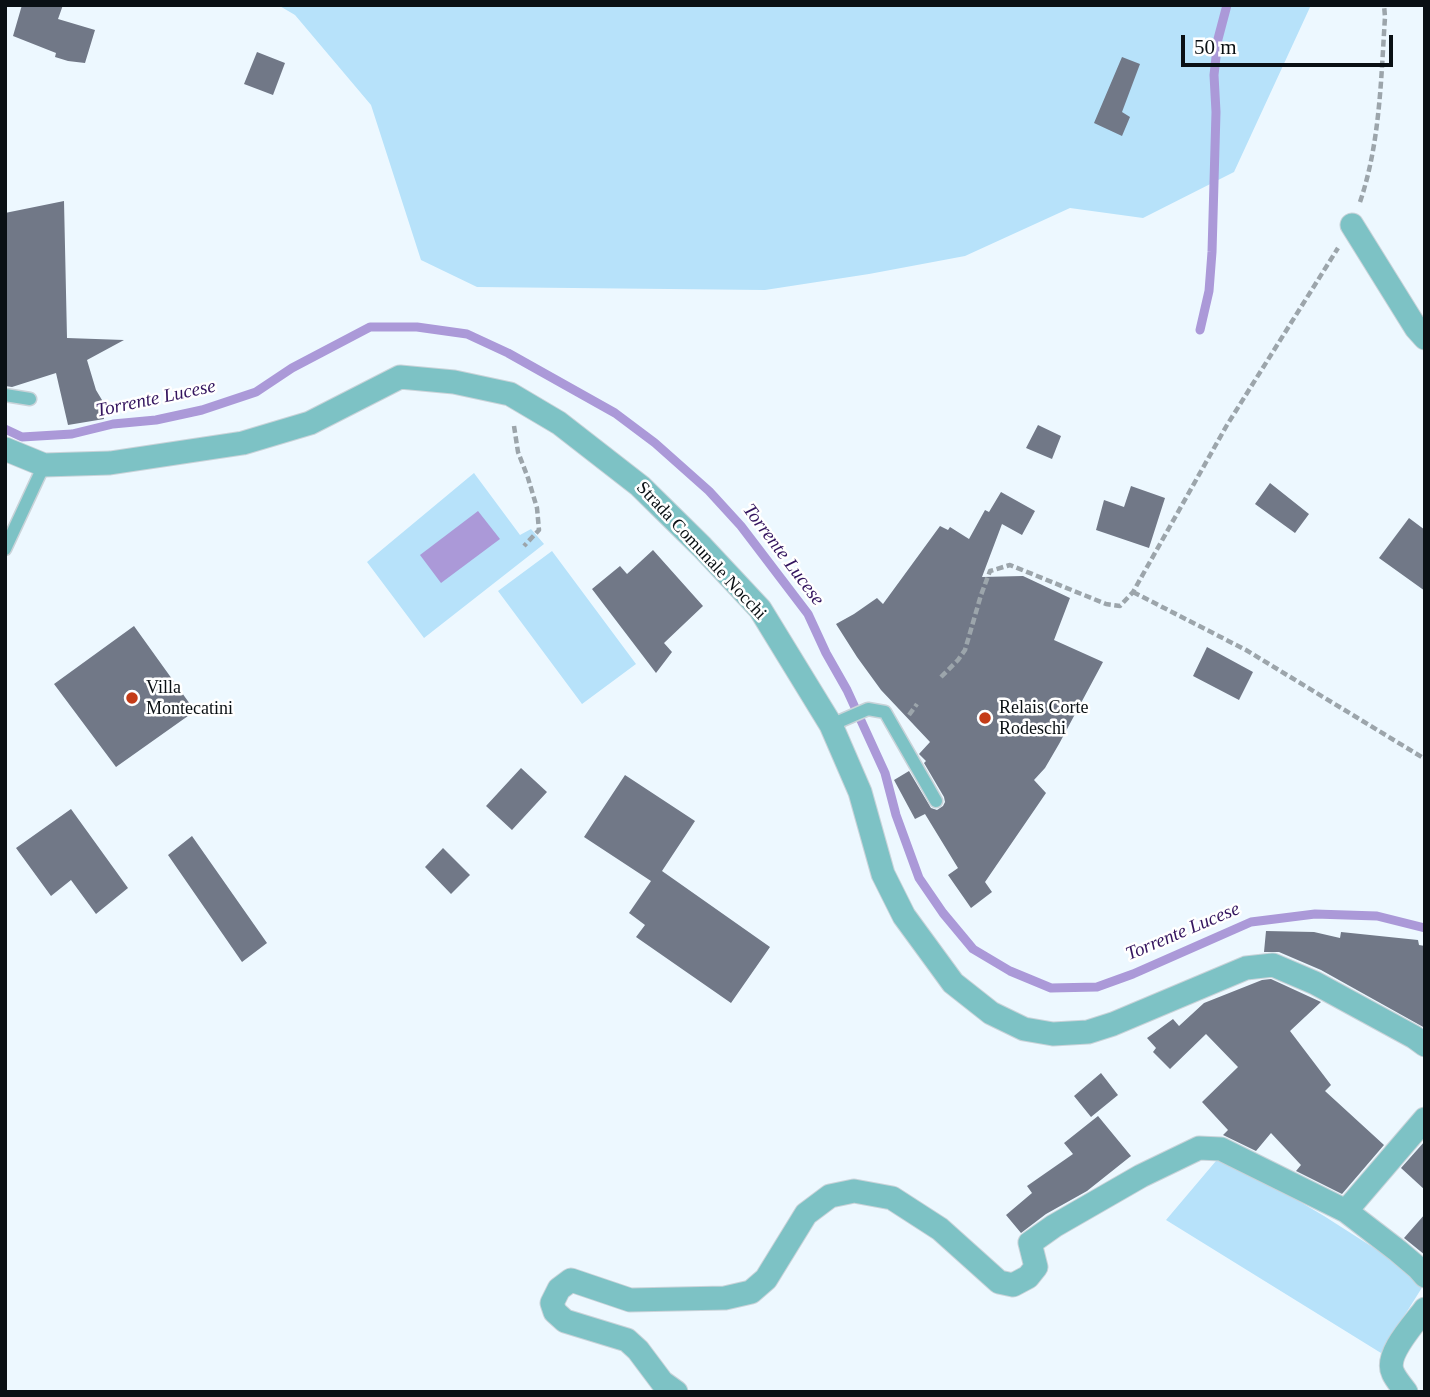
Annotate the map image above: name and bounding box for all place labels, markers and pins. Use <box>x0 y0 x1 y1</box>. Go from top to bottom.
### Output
place label: Villa Montecatini <box>146 677 233 720</box>
marker: Villa Montecatini <box>124 690 140 706</box>
place label: Relais Corte Rodeschi <box>999 697 1088 740</box>
marker: Relais Corte Rodeschi <box>977 710 993 726</box>

